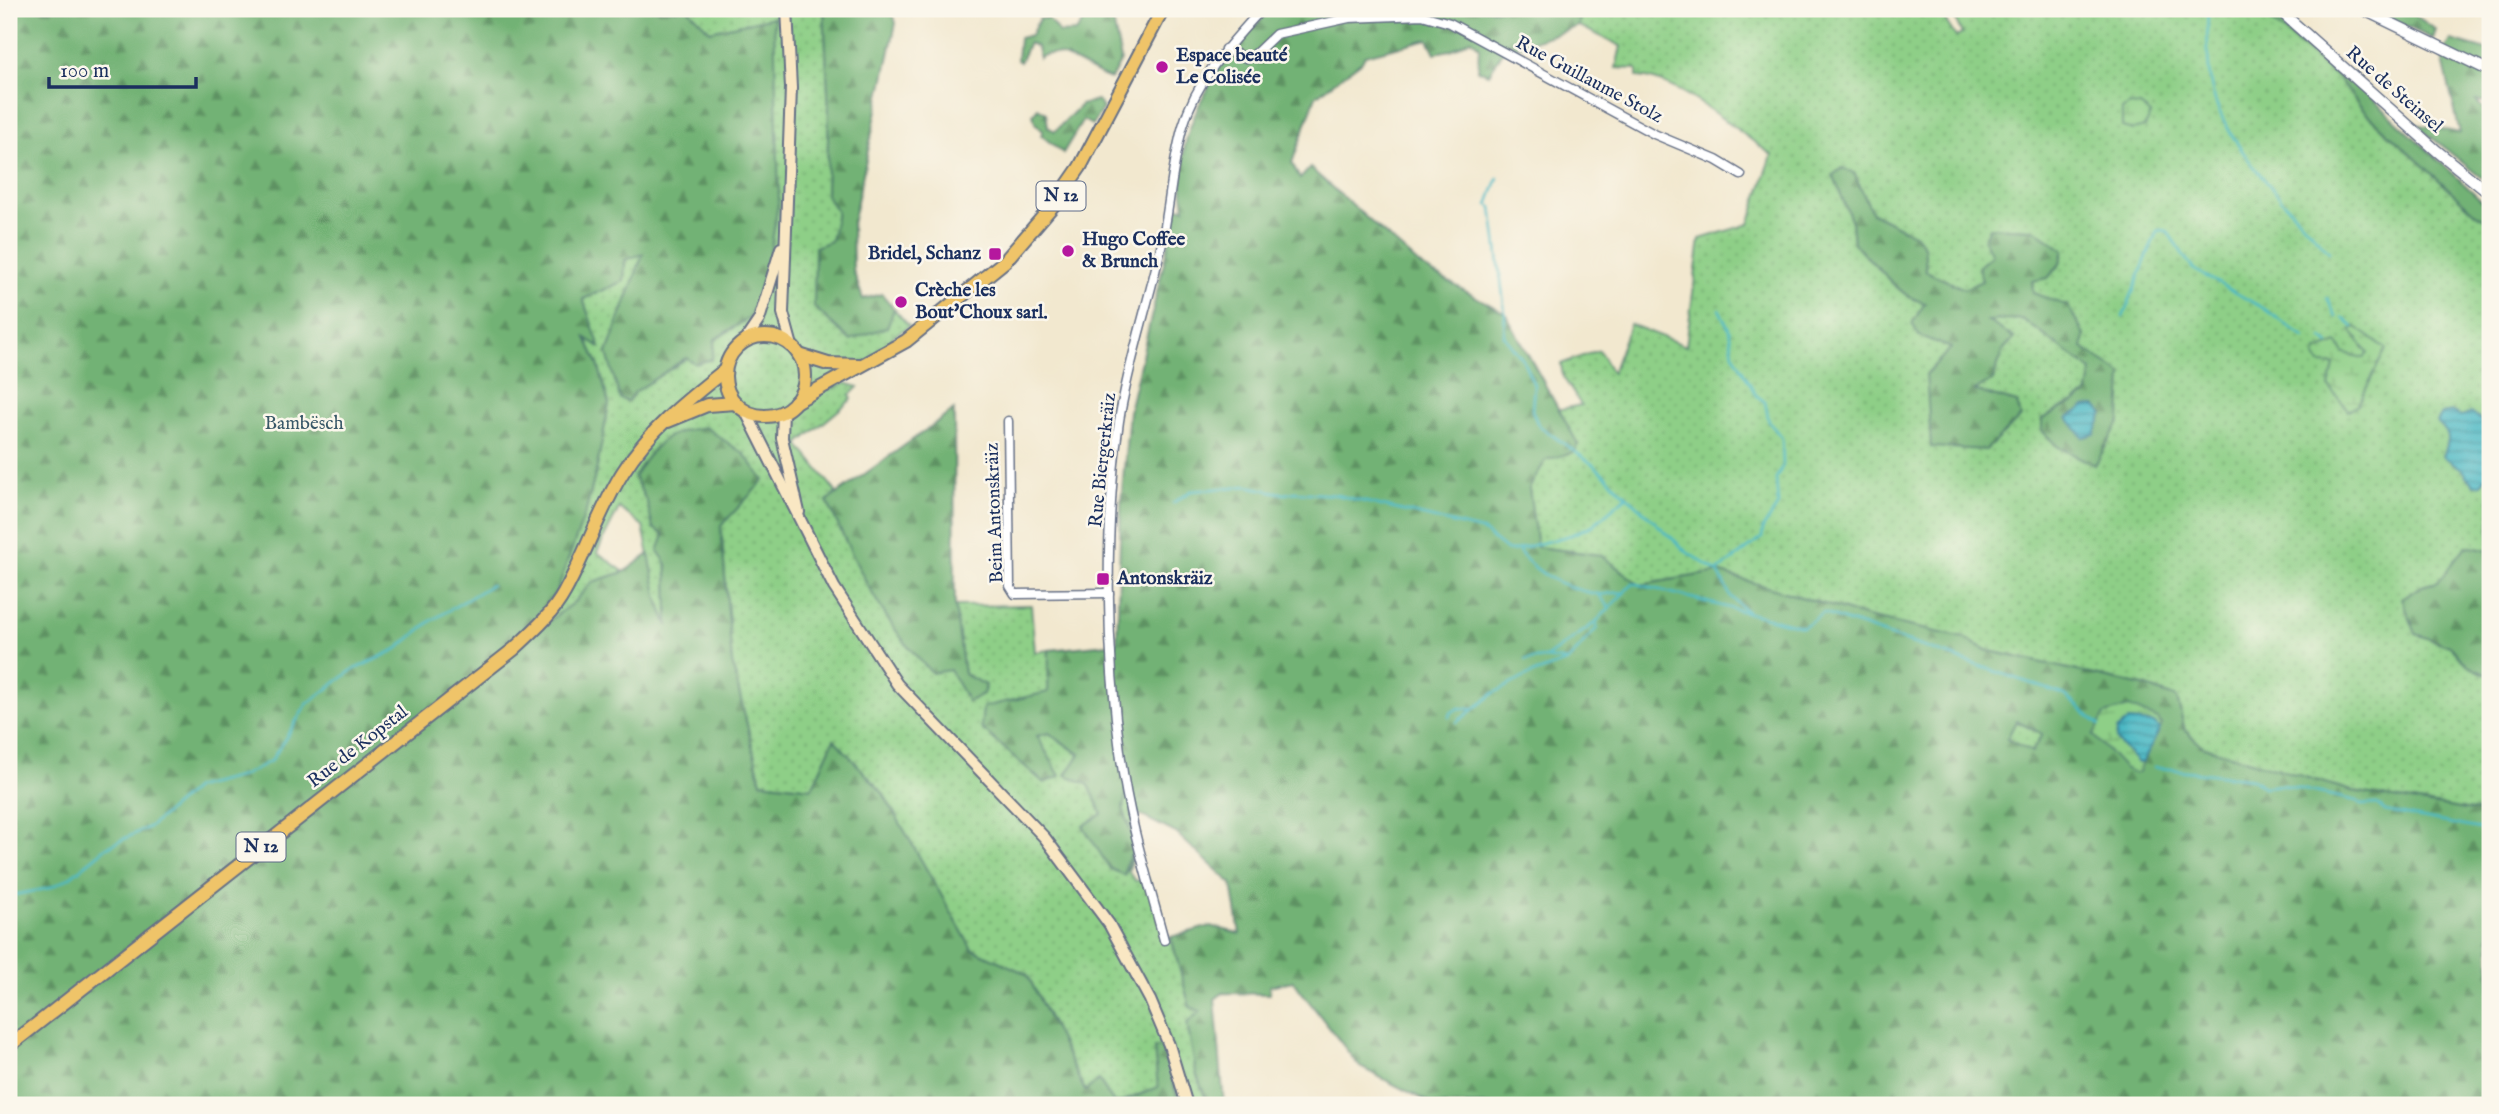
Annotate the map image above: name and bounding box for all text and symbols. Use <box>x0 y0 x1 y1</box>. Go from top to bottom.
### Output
street label: Rue Guillaume Stolz <box>1511 31 1667 129</box>
street label: Rue de Steinsel <box>2341 41 2448 139</box>
place label: Espace beauté Le Colisée <box>1176 44 1288 90</box>
scale bar <box>49 46 196 90</box>
text: 100 m <box>60 58 109 85</box>
marker: Espace beauté Le Colisée <box>1154 59 1170 75</box>
road number: N 12 <box>1036 182 1086 210</box>
place label: Hugo Coffee & Brunch <box>1082 228 1185 274</box>
place label: Bridel, Schanz <box>868 242 981 266</box>
marker: Hugo Coffee & Brunch <box>1060 243 1076 259</box>
marker: Bridel, Schanz <box>987 246 1003 262</box>
place label: Crèche les Bout'Choux sarl. <box>915 279 1048 325</box>
marker: Crèche les Bout'Choux sarl. <box>893 294 909 310</box>
street label: Rue Biergerkräiz <box>1084 391 1122 529</box>
park label: Bambësch <box>264 412 344 436</box>
street label: Beim Antonskräiz <box>981 442 1009 584</box>
place label: Antonskräiz <box>1116 567 1213 591</box>
marker: Antonskräiz <box>1095 571 1111 587</box>
street label: Rue de Kopstal <box>303 700 414 794</box>
road number: N 12 <box>236 832 286 862</box>

